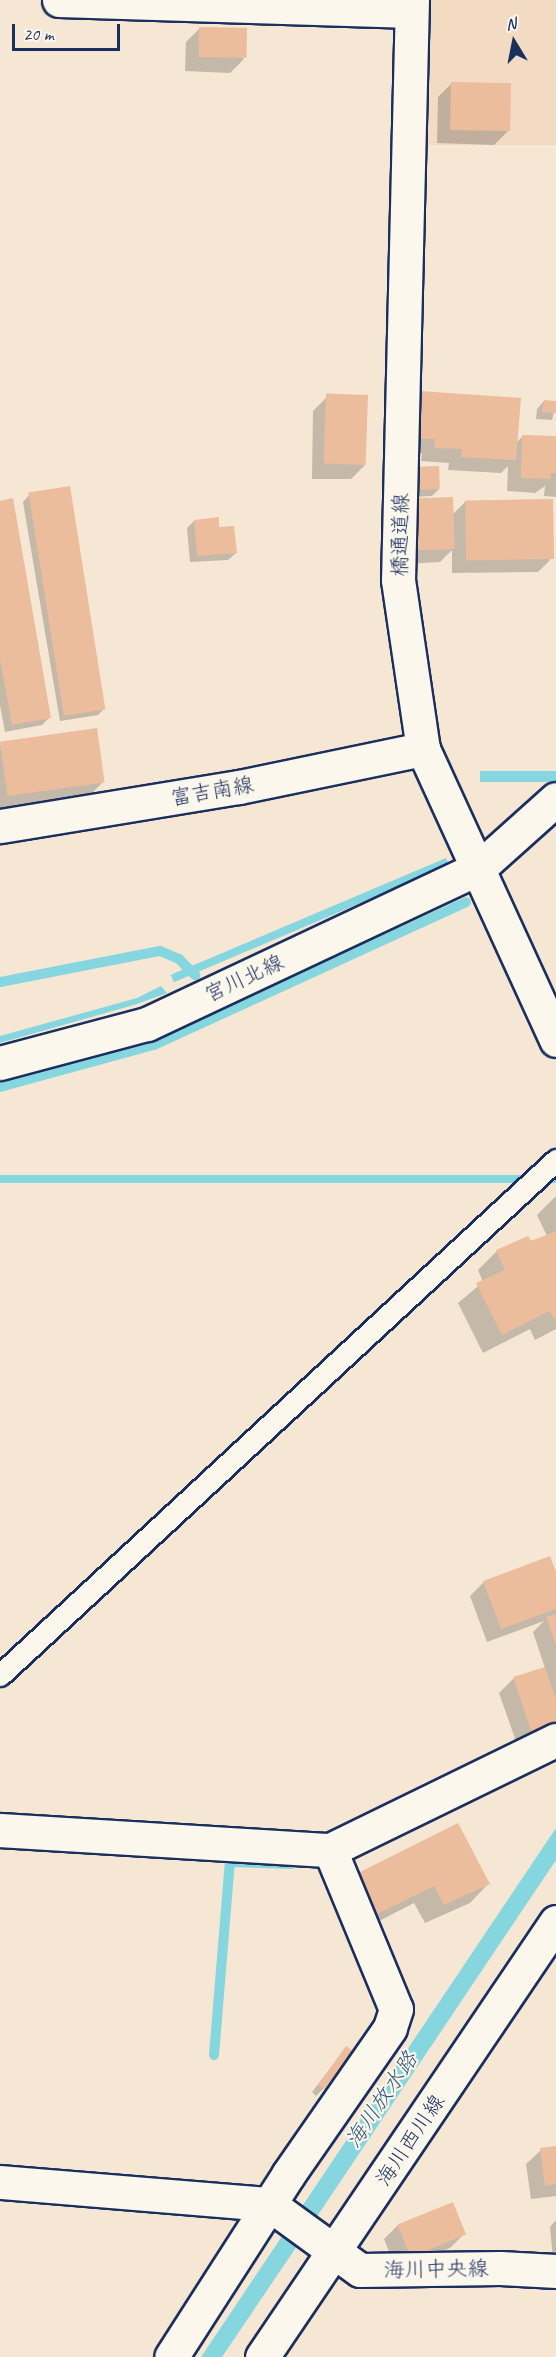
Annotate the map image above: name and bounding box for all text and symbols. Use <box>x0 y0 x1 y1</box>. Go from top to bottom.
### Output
scale bar <box>15 12 123 50</box>
north arrow <box>484 12 544 72</box>
text: N <box>504 14 517 35</box>
text: 20 m <box>23 23 54 45</box>
street label: 橋通道線 <box>387 493 413 577</box>
street label: 富吉南線 <box>168 771 256 811</box>
street label: 宮川北線 <box>201 949 287 1007</box>
water label: 海川放水路 <box>340 2047 424 2153</box>
street label: 海川西川線 <box>370 2089 450 2191</box>
street label: 海川中央線 <box>383 2255 489 2283</box>

